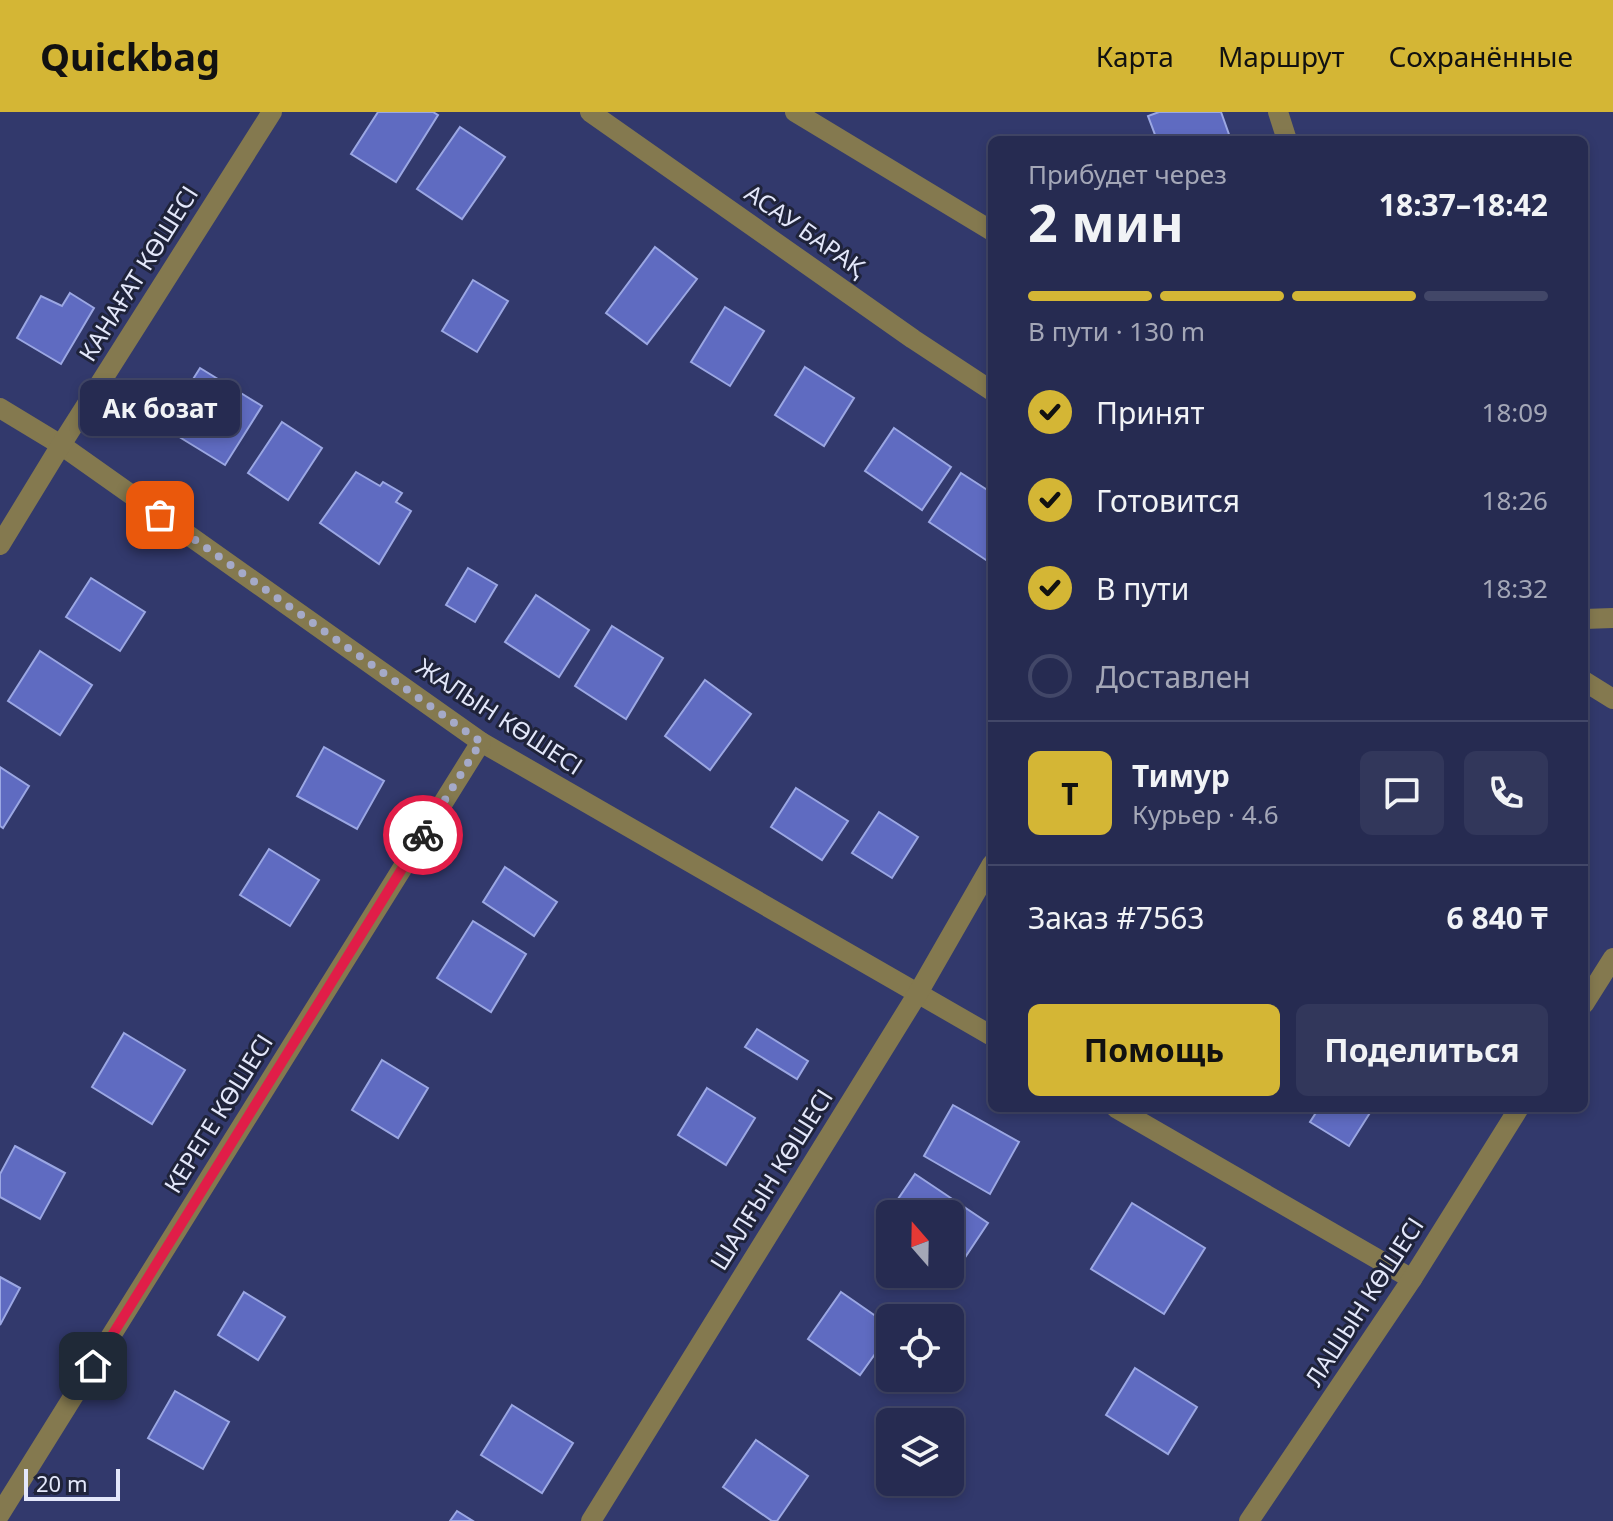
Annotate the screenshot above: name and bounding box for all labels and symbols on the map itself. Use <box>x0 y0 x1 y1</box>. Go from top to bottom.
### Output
street label: АСАУ БАРАҚ <box>739 176 873 284</box>
street label: КАНАҒАТ КӨШЕСІ <box>70 179 205 367</box>
callout: Ак бозат <box>80 379 240 435</box>
pin <box>126 481 194 549</box>
street label: ЖАЛЫН КӨШЕСІ <box>410 650 589 782</box>
courier <box>383 795 463 875</box>
street label: КЕРЕГЕ КӨШЕСІ <box>156 1027 280 1199</box>
street label: ШАЛҒЫН КӨШЕСІ <box>702 1082 840 1276</box>
north arrow <box>876 1200 964 1288</box>
street label: ЛАШЫН КӨШЕСІ <box>1297 1210 1431 1392</box>
pin <box>59 1332 127 1400</box>
scale bar <box>24 1465 120 1501</box>

